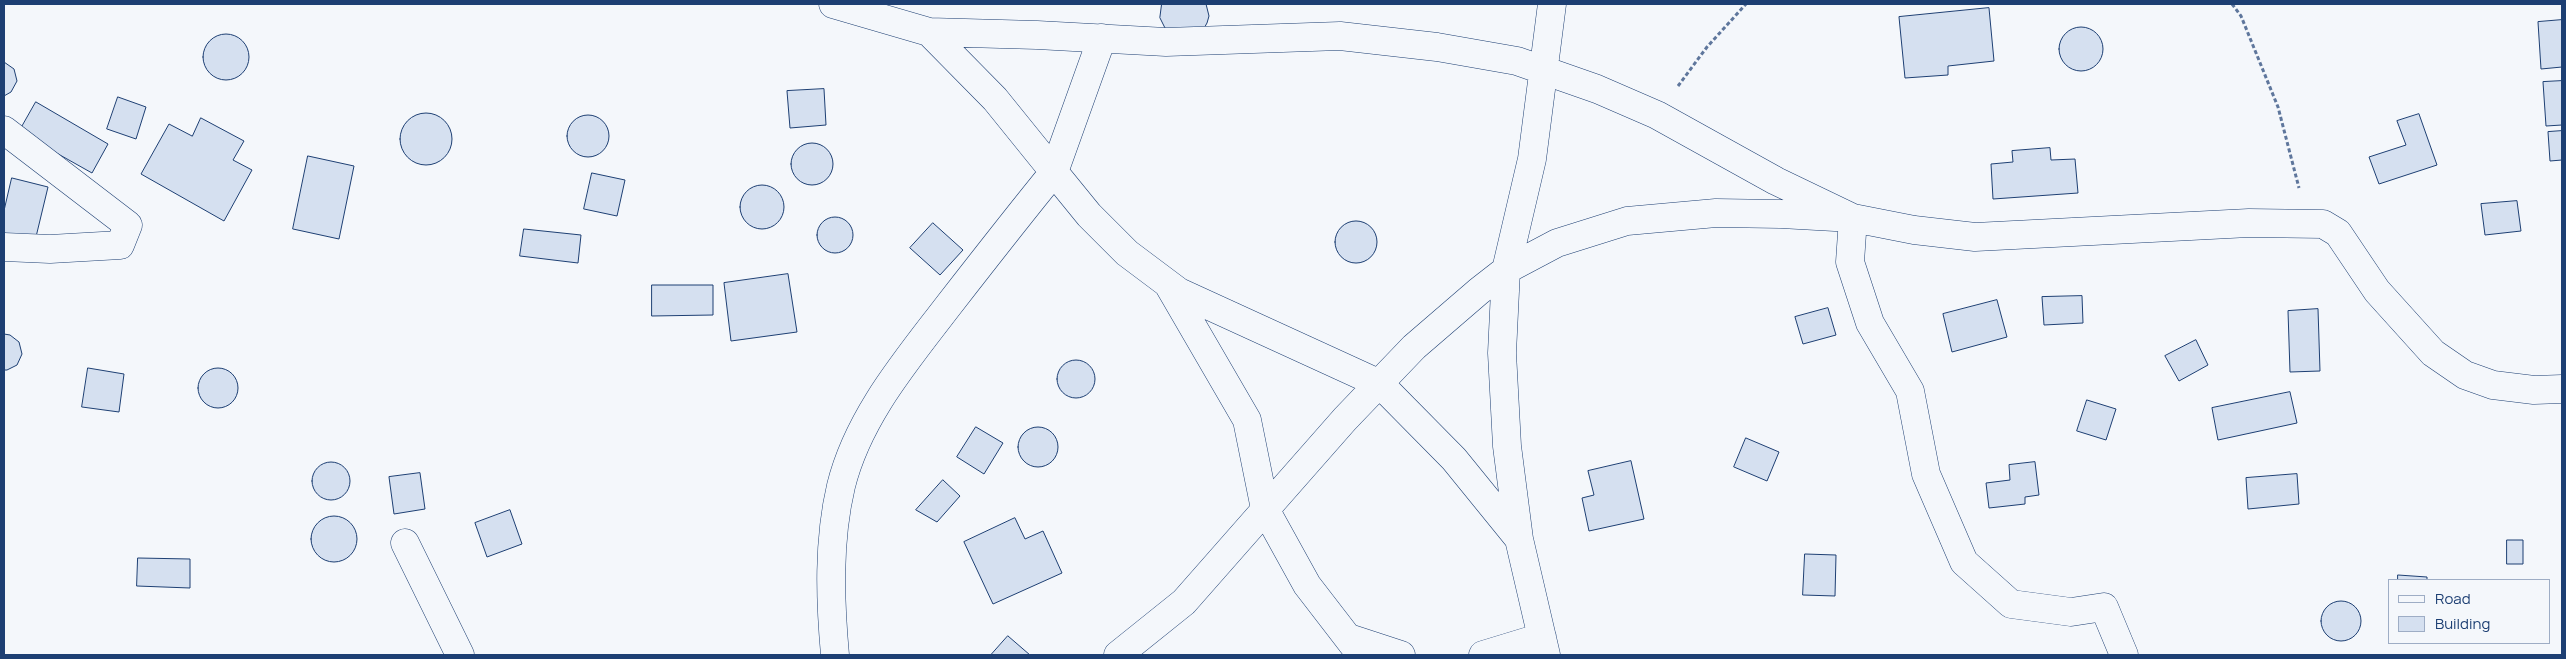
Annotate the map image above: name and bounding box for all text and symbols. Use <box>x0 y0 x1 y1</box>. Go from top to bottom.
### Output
legend <box>2388 579 2551 644</box>
text: Road <box>2435 588 2471 609</box>
text: Building <box>2435 613 2490 634</box>

